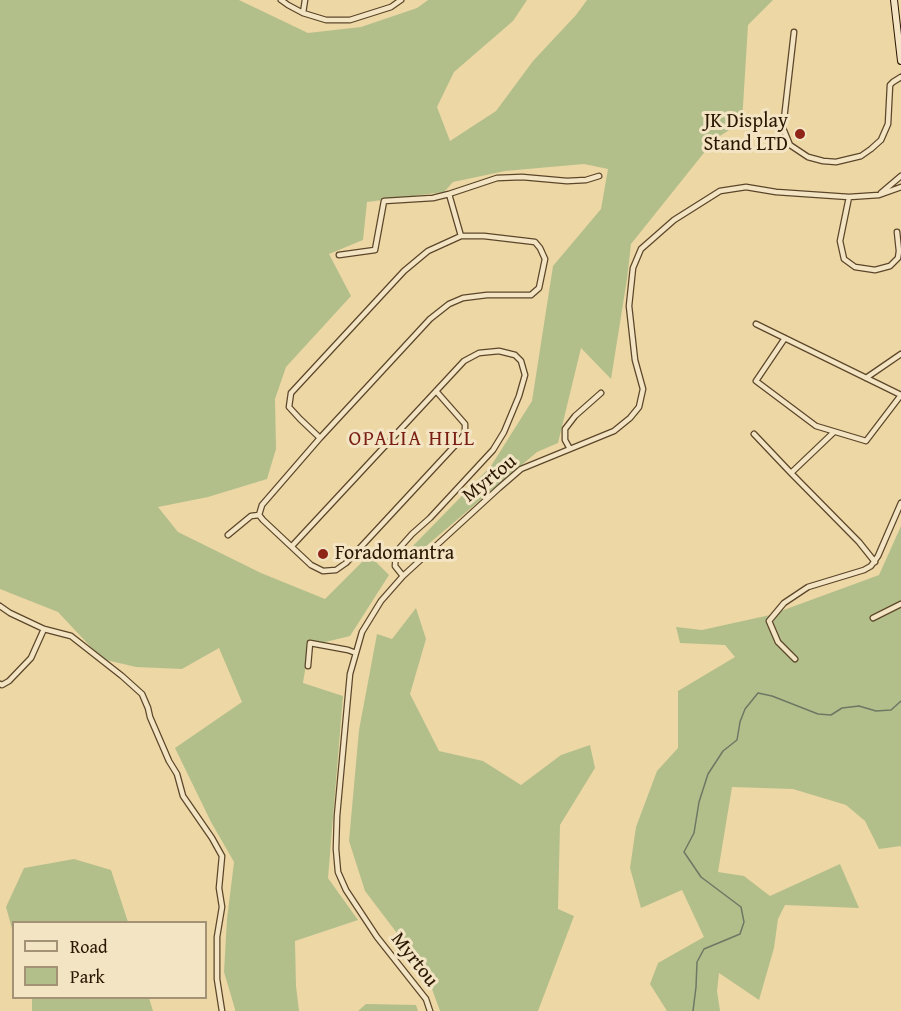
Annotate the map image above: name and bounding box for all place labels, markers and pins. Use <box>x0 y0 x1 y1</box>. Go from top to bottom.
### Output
place label: JK Display Stand LTD <box>704 110 788 157</box>
marker: JK Display Stand LTD <box>793 127 807 141</box>
place label: Foradomantra <box>335 542 454 566</box>
marker: Foradomantra <box>316 547 330 561</box>

